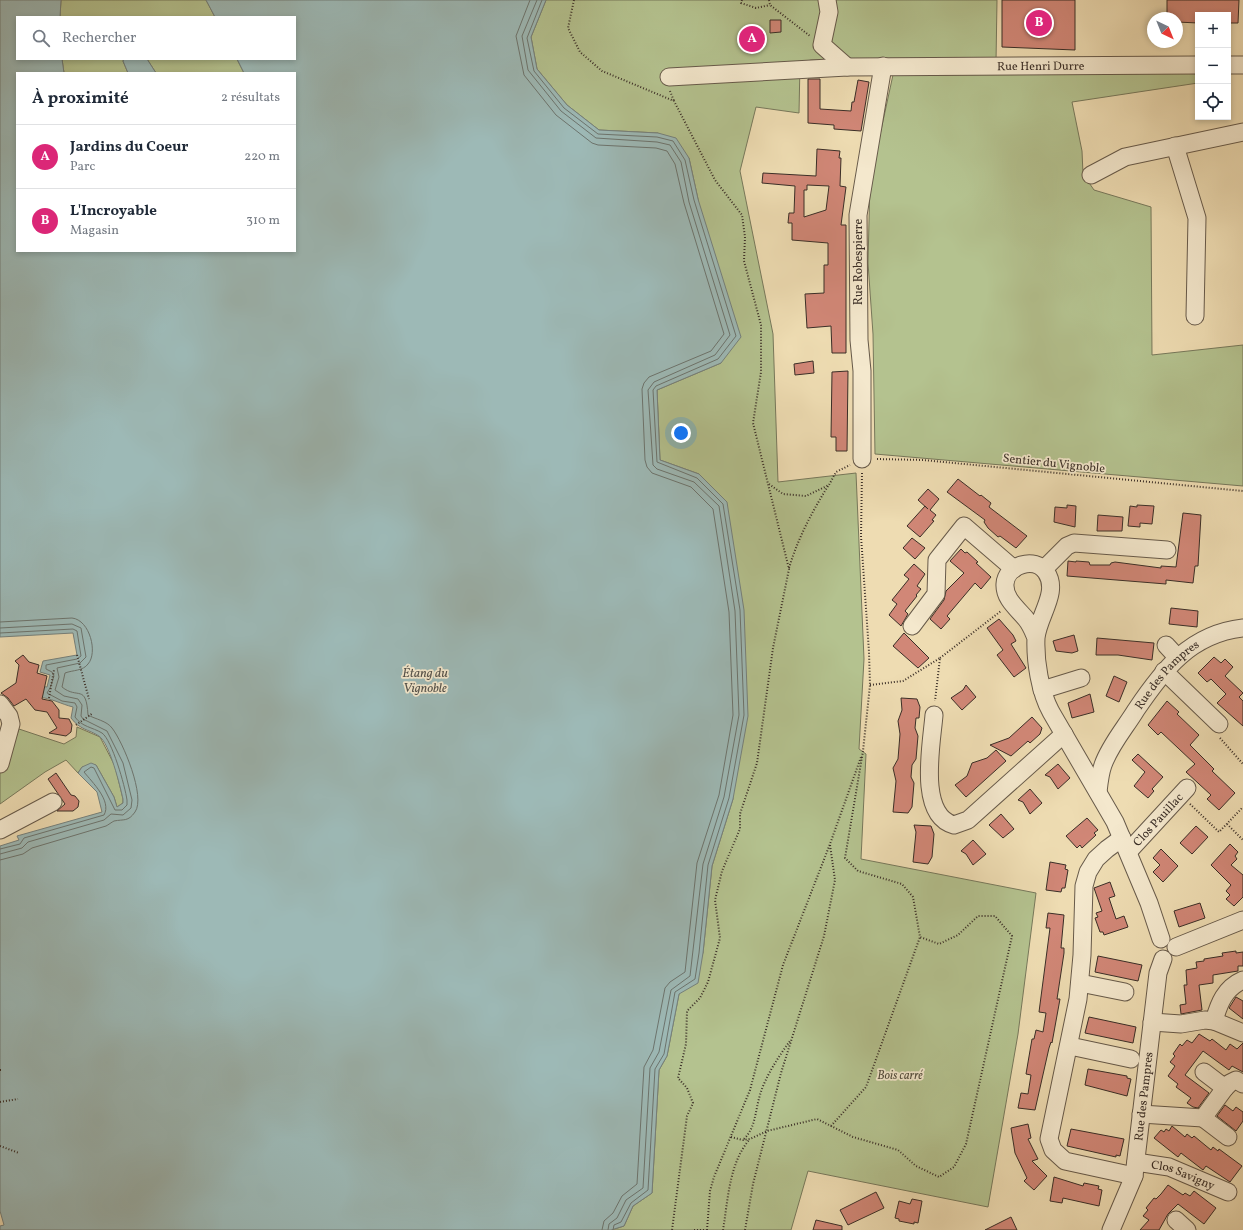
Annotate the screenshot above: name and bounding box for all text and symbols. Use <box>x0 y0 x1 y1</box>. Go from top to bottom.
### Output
pin: B <box>1026 8 1052 38</box>
north arrow <box>1147 12 1183 48</box>
map controls <box>1195 12 1231 120</box>
button: + <box>1195 12 1231 48</box>
search box <box>16 16 296 60</box>
pin: A <box>739 24 765 54</box>
icon: search <box>30 27 52 49</box>
text: Rechercher <box>62 28 136 49</box>
button: − <box>1195 48 1231 84</box>
street label: Rue Henri Durre <box>997 59 1085 75</box>
button: locate <box>1195 84 1231 120</box>
text: À proximité <box>32 87 129 110</box>
text: 2 résultats <box>221 89 280 107</box>
text: Jardins du Coeur <box>70 137 188 158</box>
text: A <box>40 148 50 166</box>
text: 220 m <box>244 148 280 166</box>
text: Parc <box>70 158 95 176</box>
text: L'Incroyable <box>70 201 157 222</box>
text: B <box>41 212 49 230</box>
text: 310 m <box>246 212 280 230</box>
street label: Rue Robespierre <box>851 218 867 305</box>
text: Magasin <box>70 222 119 240</box>
your location <box>671 423 691 443</box>
street label: Sentier du Vignoble <box>1002 451 1106 477</box>
street label: Rue des Pampres <box>1132 637 1203 713</box>
water label: Étang du Vignoble <box>402 665 448 698</box>
street label: Clos Pauillac <box>1130 790 1187 850</box>
street label: Rue des Pampres <box>1131 1051 1158 1142</box>
park label: Bois carré <box>877 1068 923 1084</box>
street label: Clos Savigny <box>1150 1157 1217 1195</box>

